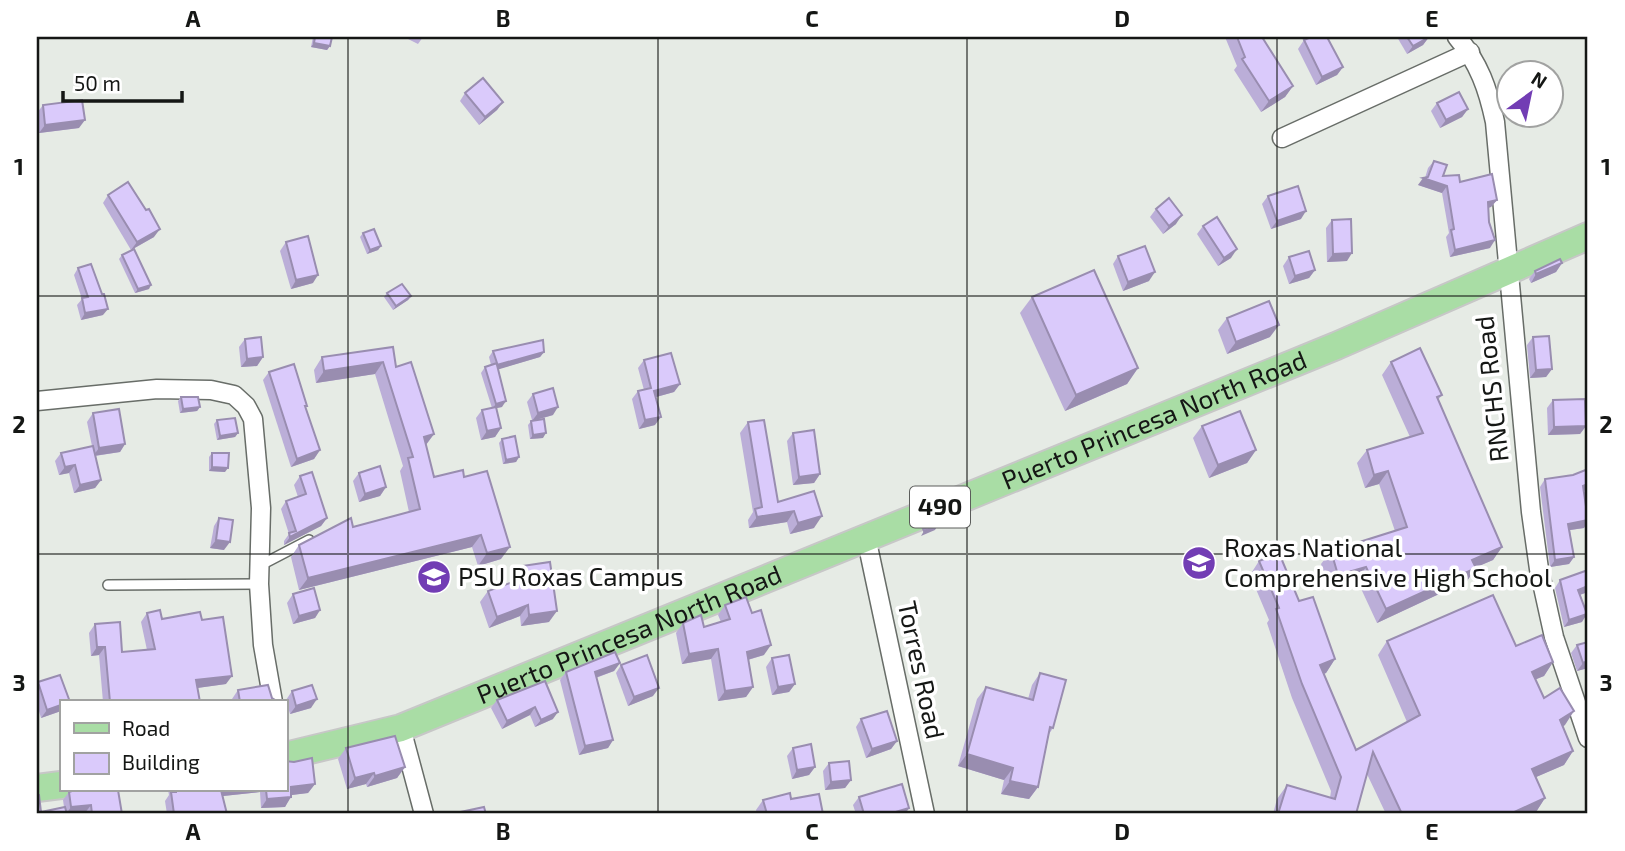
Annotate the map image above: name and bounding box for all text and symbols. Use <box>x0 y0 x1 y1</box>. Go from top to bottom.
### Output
text: A <box>185 4 201 32</box>
text: B <box>496 4 510 32</box>
text: C <box>805 4 819 32</box>
text: D <box>1114 4 1130 32</box>
text: E <box>1425 4 1439 32</box>
scale bar <box>63 60 182 104</box>
north arrow <box>1496 60 1566 130</box>
text: N <box>1528 66 1552 93</box>
text: 50 m <box>74 70 121 95</box>
text: 1 <box>14 152 24 180</box>
text: 1 <box>1601 152 1611 180</box>
street label: RNCHS Road <box>1467 315 1514 464</box>
street label: Puerto Princesa North Road <box>997 343 1311 495</box>
text: 2 <box>12 410 26 438</box>
text: 2 <box>1599 410 1613 438</box>
road number: 490 <box>910 486 970 528</box>
place label: Roxas National Comprehensive High School <box>1224 531 1552 592</box>
school or university icon: Roxas National Comprehensive High School <box>1180 544 1218 582</box>
street label: Puerto Princesa North Road <box>472 557 786 709</box>
school or university icon: PSU Roxas Campus <box>415 558 453 596</box>
place label: PSU Roxas Campus <box>458 560 683 591</box>
street label: Torres Road <box>893 598 952 742</box>
text: 3 <box>12 668 26 696</box>
text: 3 <box>1599 668 1613 696</box>
legend <box>60 700 287 792</box>
text: Road <box>122 715 170 740</box>
text: Building <box>122 749 200 774</box>
text: A <box>185 817 201 845</box>
text: B <box>496 817 510 845</box>
text: C <box>805 817 819 845</box>
text: D <box>1114 817 1130 845</box>
text: E <box>1425 817 1439 845</box>

